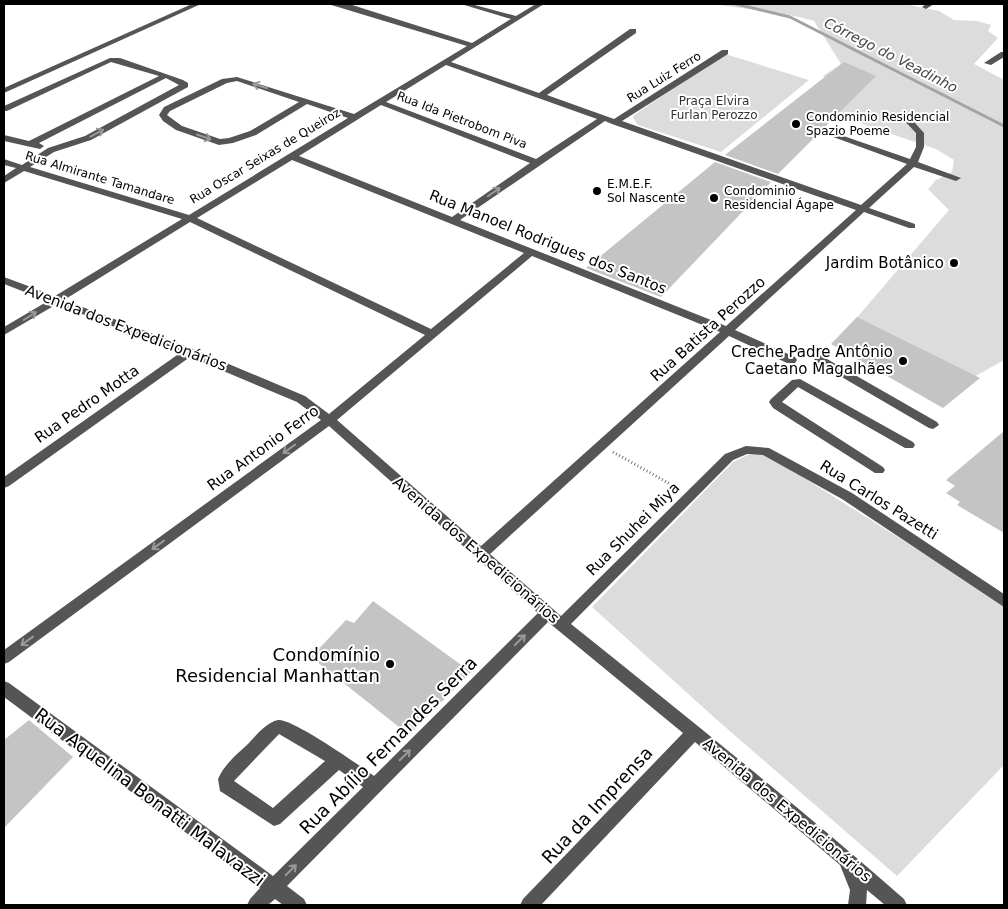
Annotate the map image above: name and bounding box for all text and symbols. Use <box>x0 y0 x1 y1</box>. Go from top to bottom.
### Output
water label: Córrego do Veadinho <box>822 14 960 96</box>
street label: Rua Luiz Ferro <box>624 49 704 105</box>
one-way arrow <box>253 81 269 90</box>
street label: Rua Ida Pietrobom Piva <box>395 89 529 151</box>
park label: Praça Elvira Furlan Perozzo <box>670 94 758 122</box>
street label: Rua Oscar Seixas de Queiroz <box>187 106 343 206</box>
place label: Condominio Residencial Spazio Poeme <box>806 110 949 138</box>
marker: Condominio Residencial Spazio Poeme <box>790 118 802 130</box>
one-way arrow <box>89 128 104 138</box>
one-way arrow <box>196 133 211 142</box>
street label: Rua Almirante Tamandare <box>24 149 176 207</box>
place label: E.M.E.F. Sol Nascente <box>607 177 685 205</box>
place label: Condominio Residencial Ágape <box>724 184 834 212</box>
marker: E.M.E.F. Sol Nascente <box>591 185 603 197</box>
street label: Rua Manoel Rodrigues dos Santos <box>427 186 669 298</box>
one-way arrow <box>487 187 501 197</box>
marker: Condominio Residencial Ágape <box>708 192 720 204</box>
place label: Jardim Botânico <box>825 254 944 272</box>
marker: Jardim Botânico <box>948 257 960 269</box>
street label: Rua Batista Perozzo <box>647 273 769 385</box>
street label: Avenida dos Expedicionários <box>23 281 229 375</box>
one-way arrow <box>22 310 36 320</box>
place label: Creche Padre Antônio Caetano Magalhães <box>731 343 893 378</box>
marker: Creche Padre Antônio Caetano Magalhães <box>897 355 909 367</box>
street label: Rua Pedro Motta <box>31 361 143 447</box>
street label: Rua Antonio Ferro <box>204 401 322 495</box>
one-way arrow <box>282 444 296 454</box>
street label: Rua Carlos Pazetti <box>817 456 941 544</box>
street label: Avenida dos Expedicionários <box>389 473 563 627</box>
street label: Rua Shuhei Miya <box>583 479 683 579</box>
one-way arrow <box>151 540 165 550</box>
one-way arrow <box>514 634 526 647</box>
one-way arrow <box>20 636 34 646</box>
place label: Condomínio Residencial Manhattan <box>175 644 380 686</box>
street label: Rua Abílio Fernandes Serra <box>295 652 481 838</box>
marker: Condomínio Residencial Manhattan <box>384 658 396 670</box>
street label: Rua Aquelina Bonatti Malavazzi <box>31 704 269 890</box>
street label: Avenida dos Expedicionários <box>699 734 875 886</box>
street label: Rua da Imprensa <box>537 742 657 868</box>
one-way arrow <box>399 750 411 762</box>
one-way arrow <box>284 865 296 877</box>

